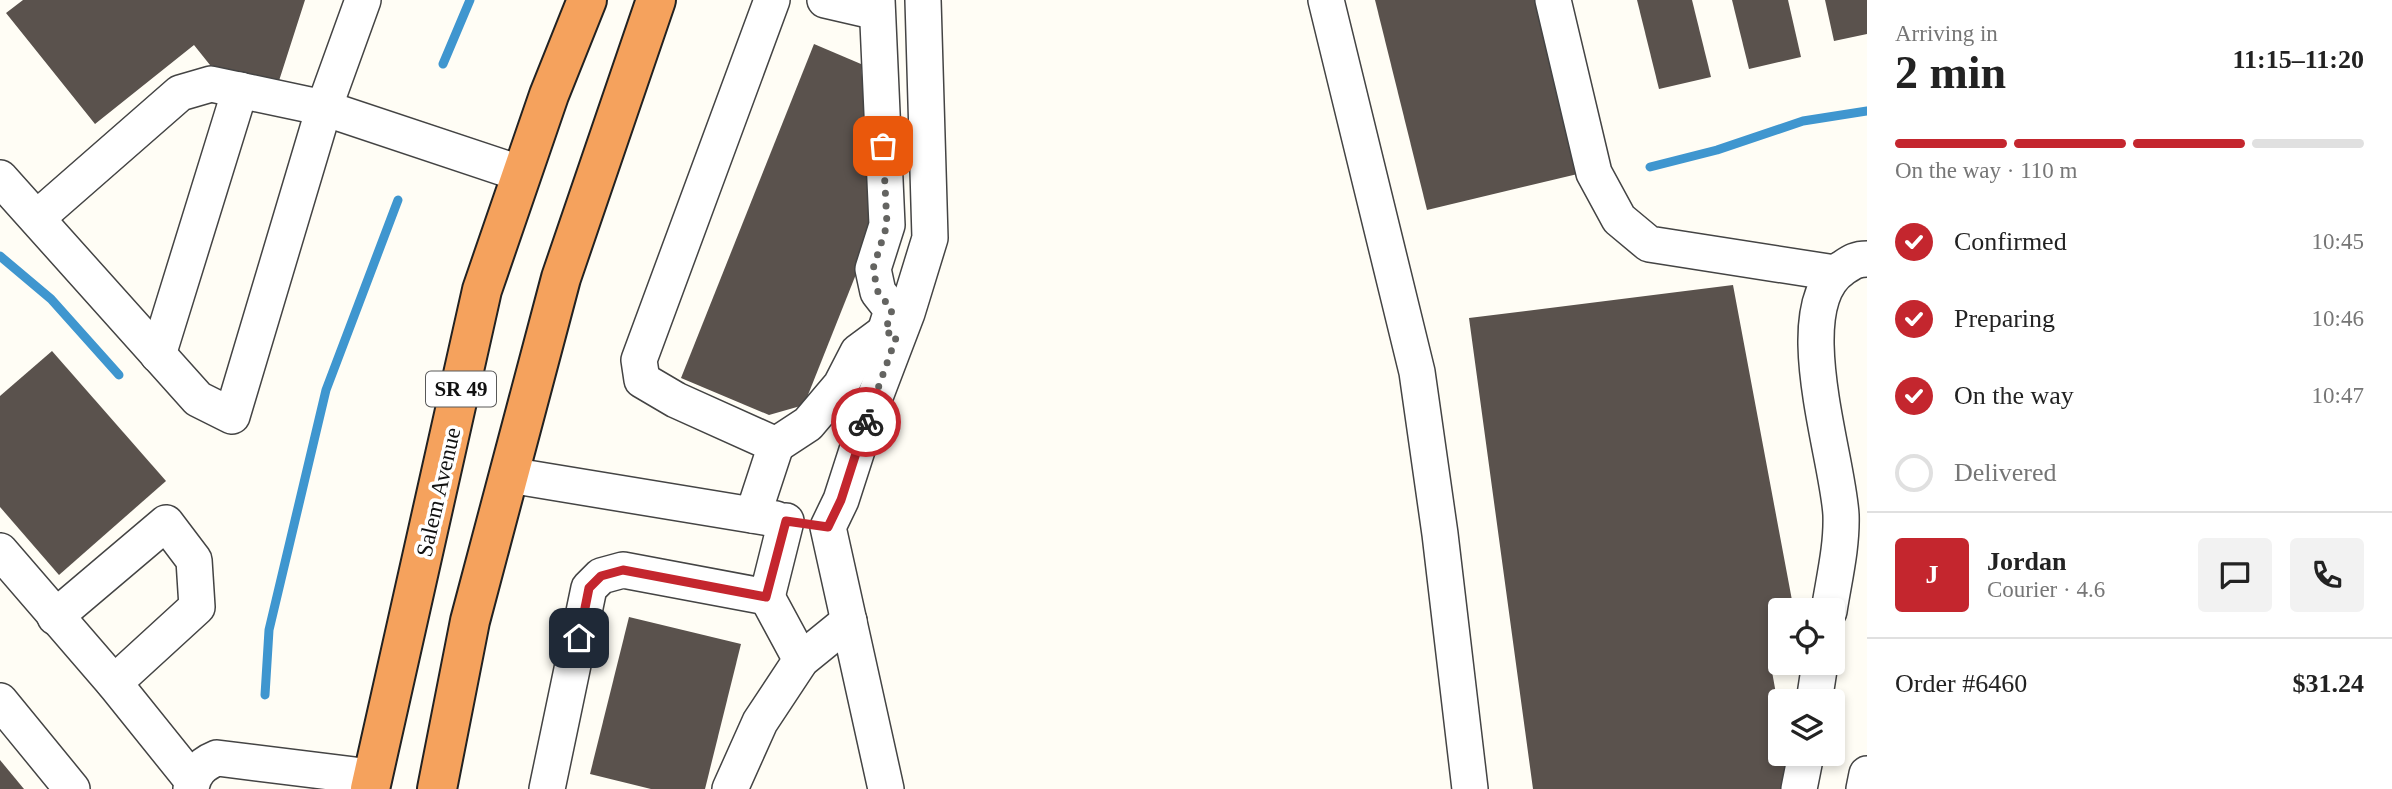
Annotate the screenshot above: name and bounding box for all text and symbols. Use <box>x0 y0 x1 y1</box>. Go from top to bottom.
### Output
text: Arriving in <box>1895 21 1998 46</box>
text: 11:15–11:20 <box>2233 45 2364 74</box>
text: 2 min <box>1895 47 2006 98</box>
pin <box>853 116 913 176</box>
icon: bag <box>864 127 902 165</box>
text: On the way · 110 m <box>1895 158 2077 183</box>
icon: check <box>1895 223 1933 261</box>
text: Confirmed <box>1954 227 2067 256</box>
text: 10:45 <box>2312 229 2364 254</box>
icon: check <box>1895 300 1933 338</box>
text: Preparing <box>1954 304 2055 333</box>
text: 10:46 <box>2312 306 2364 331</box>
road number: SR 49 <box>426 372 496 406</box>
icon: check <box>1895 377 1933 415</box>
text: On the way <box>1954 381 2074 410</box>
text: 10:47 <box>2312 383 2364 408</box>
courier <box>831 387 901 457</box>
icon: bike <box>847 403 885 441</box>
street label: Salem Avenue <box>411 425 465 559</box>
text: Delivered <box>1954 458 2057 487</box>
button: chat <box>2198 538 2272 612</box>
button: phone <box>2290 538 2364 612</box>
text: Jordan <box>1987 547 2066 576</box>
text: J <box>1926 560 1939 589</box>
text: Courier · 4.6 <box>1987 577 2105 602</box>
map controls <box>1768 598 1845 766</box>
button: locate <box>1768 598 1845 675</box>
pin <box>549 608 609 668</box>
icon: home <box>560 619 598 657</box>
text: Order #6460 <box>1895 669 2027 698</box>
text: $31.24 <box>2293 669 2364 698</box>
button: layers <box>1768 689 1845 766</box>

